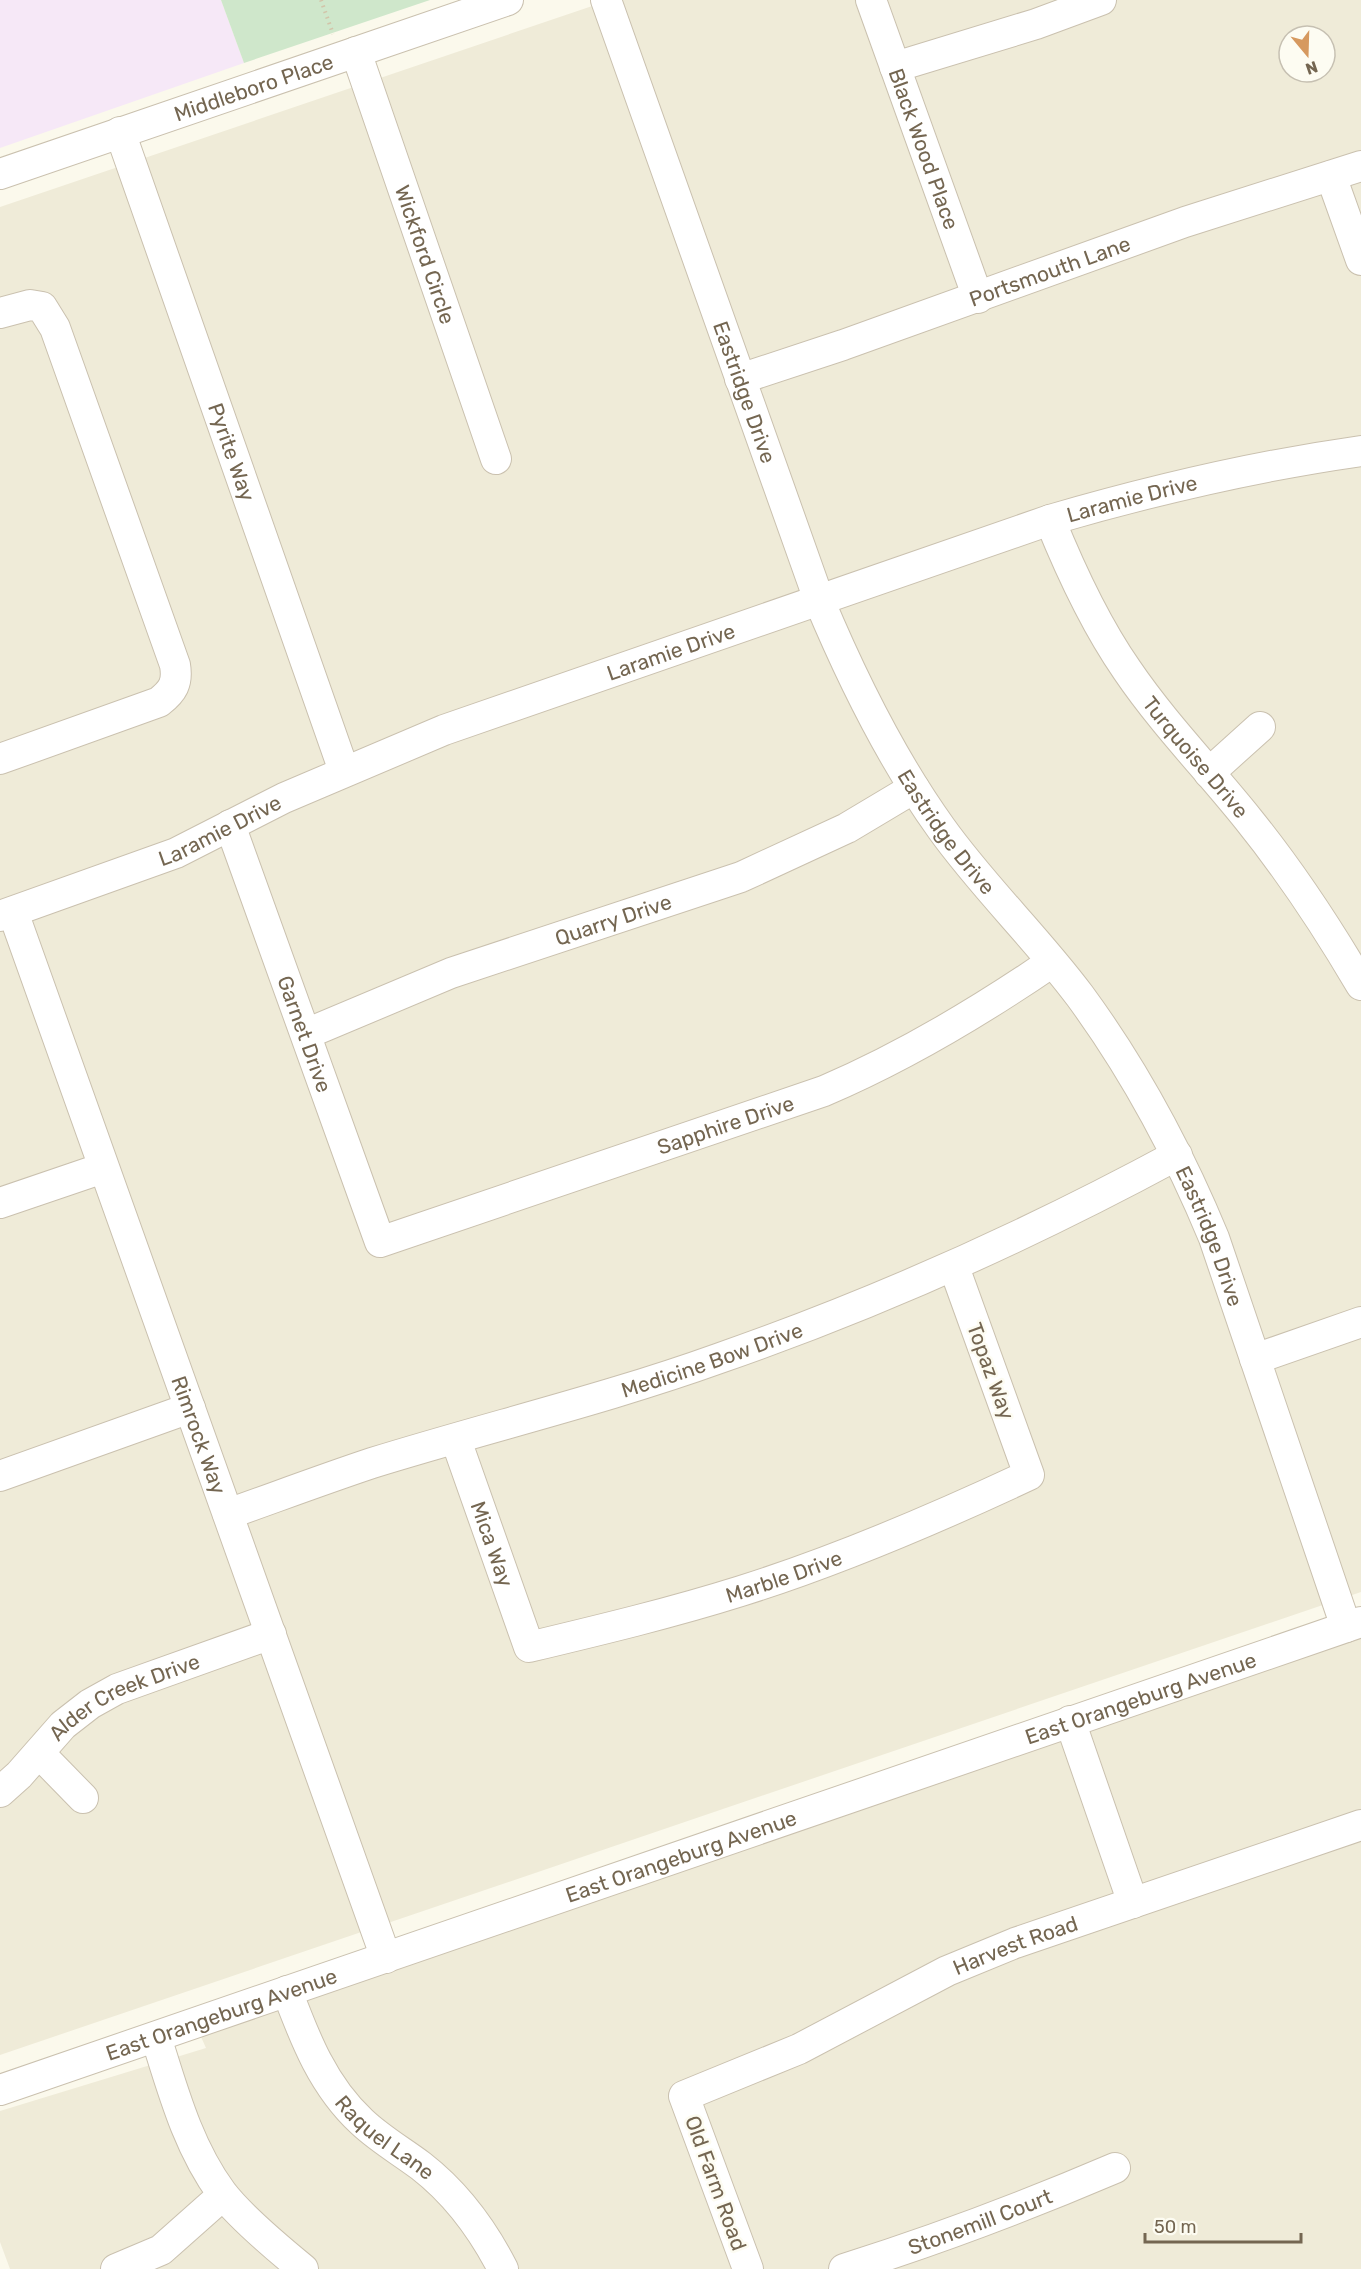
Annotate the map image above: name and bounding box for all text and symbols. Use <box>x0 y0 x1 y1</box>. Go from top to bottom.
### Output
north arrow <box>1277 24 1337 84</box>
street label: Middleboro Place <box>171 48 336 126</box>
text: N <box>1303 57 1320 79</box>
street label: Black Wood Place <box>884 65 965 233</box>
street label: Wickford Circle <box>390 182 461 327</box>
street label: Portsmouth Lane <box>965 230 1134 311</box>
street label: Eastridge Drive <box>708 318 782 466</box>
street label: Pyrite Way <box>203 400 261 505</box>
street label: Laramie Drive <box>1064 469 1200 527</box>
street label: Laramie Drive <box>603 618 738 685</box>
street label: Turquoise Drive <box>1138 691 1254 823</box>
street label: Eastridge Drive <box>893 764 1001 899</box>
street label: Laramie Drive <box>155 789 285 871</box>
street label: Quarry Drive <box>552 888 675 950</box>
street label: Garnet Drive <box>273 972 338 1096</box>
street label: Sapphire Drive <box>654 1090 797 1159</box>
street label: Eastridge Drive <box>1171 1162 1249 1309</box>
street label: Medicine Bow Drive <box>618 1317 806 1402</box>
street label: Topaz Way <box>962 1319 1020 1423</box>
street label: Rimrock Way <box>167 1372 232 1498</box>
street label: Mica Way <box>466 1498 519 1590</box>
street label: Marble Drive <box>722 1544 845 1608</box>
street label: East Orangeburg Avenue <box>1022 1647 1259 1749</box>
street label: Alder Creek Drive <box>43 1648 203 1745</box>
street label: East Orangeburg Avenue <box>562 1805 800 1907</box>
street label: Harvest Road <box>949 1910 1081 1980</box>
street label: East Orangeburg Avenue <box>102 1963 340 2065</box>
street label: Raquel Lane <box>330 2090 440 2185</box>
street label: Old Farm Road <box>680 2112 752 2254</box>
street label: Stonemill Court <box>905 2183 1056 2260</box>
scale bar <box>1145 2206 1301 2244</box>
text: 50 m <box>1154 2216 1197 2238</box>

